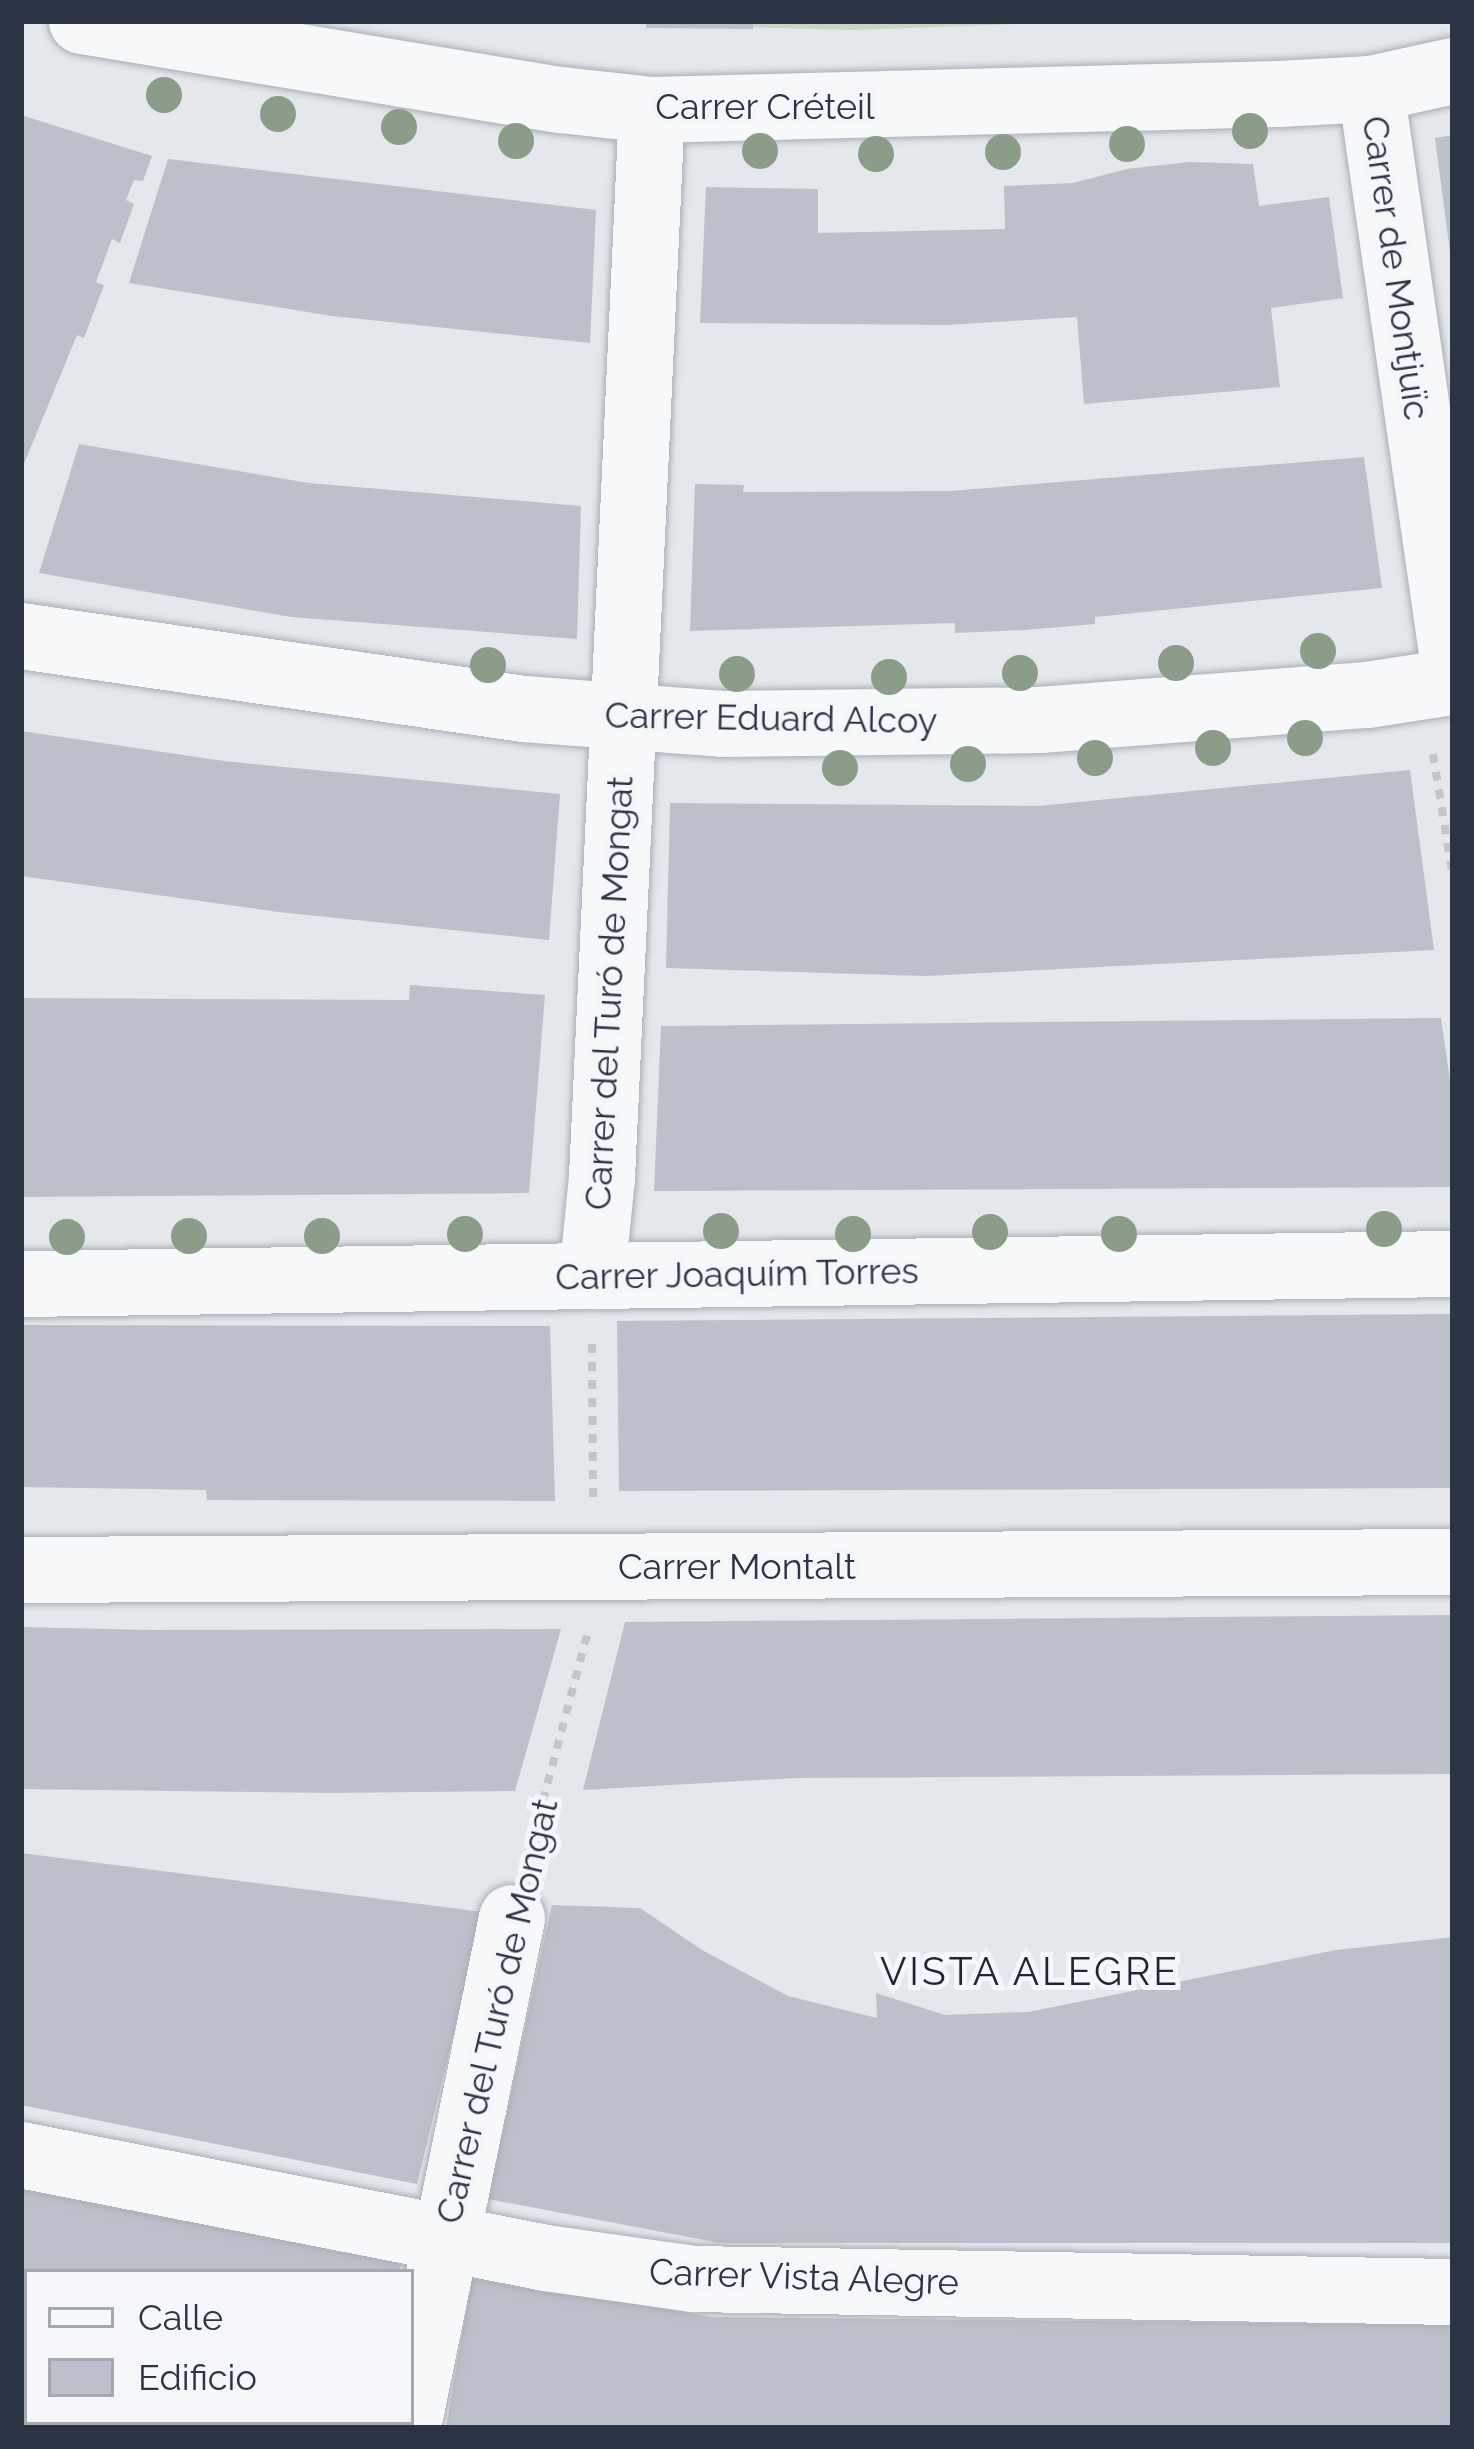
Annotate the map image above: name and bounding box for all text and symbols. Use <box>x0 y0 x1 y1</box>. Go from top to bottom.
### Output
street label: Carrer Créteil <box>655 85 875 129</box>
street label: Carrer de Montjuïc <box>1353 113 1439 423</box>
street label: Carrer Eduard Alcoy <box>603 693 939 743</box>
street label: Carrer del Turó de Mongat <box>576 773 642 1213</box>
street label: Carrer Joaquím Torres <box>554 1249 920 1299</box>
street label: Carrer Montalt <box>618 1545 856 1589</box>
street label: Carrer del Turó de Mongat <box>427 1793 567 2229</box>
district label: VISTA ALEGRE <box>879 1948 1181 1994</box>
street label: Carrer Vista Alegre <box>647 2250 961 2304</box>
legend <box>24 2269 414 2425</box>
text: Calle <box>138 2296 223 2338</box>
text: Edificio <box>138 2356 257 2398</box>

